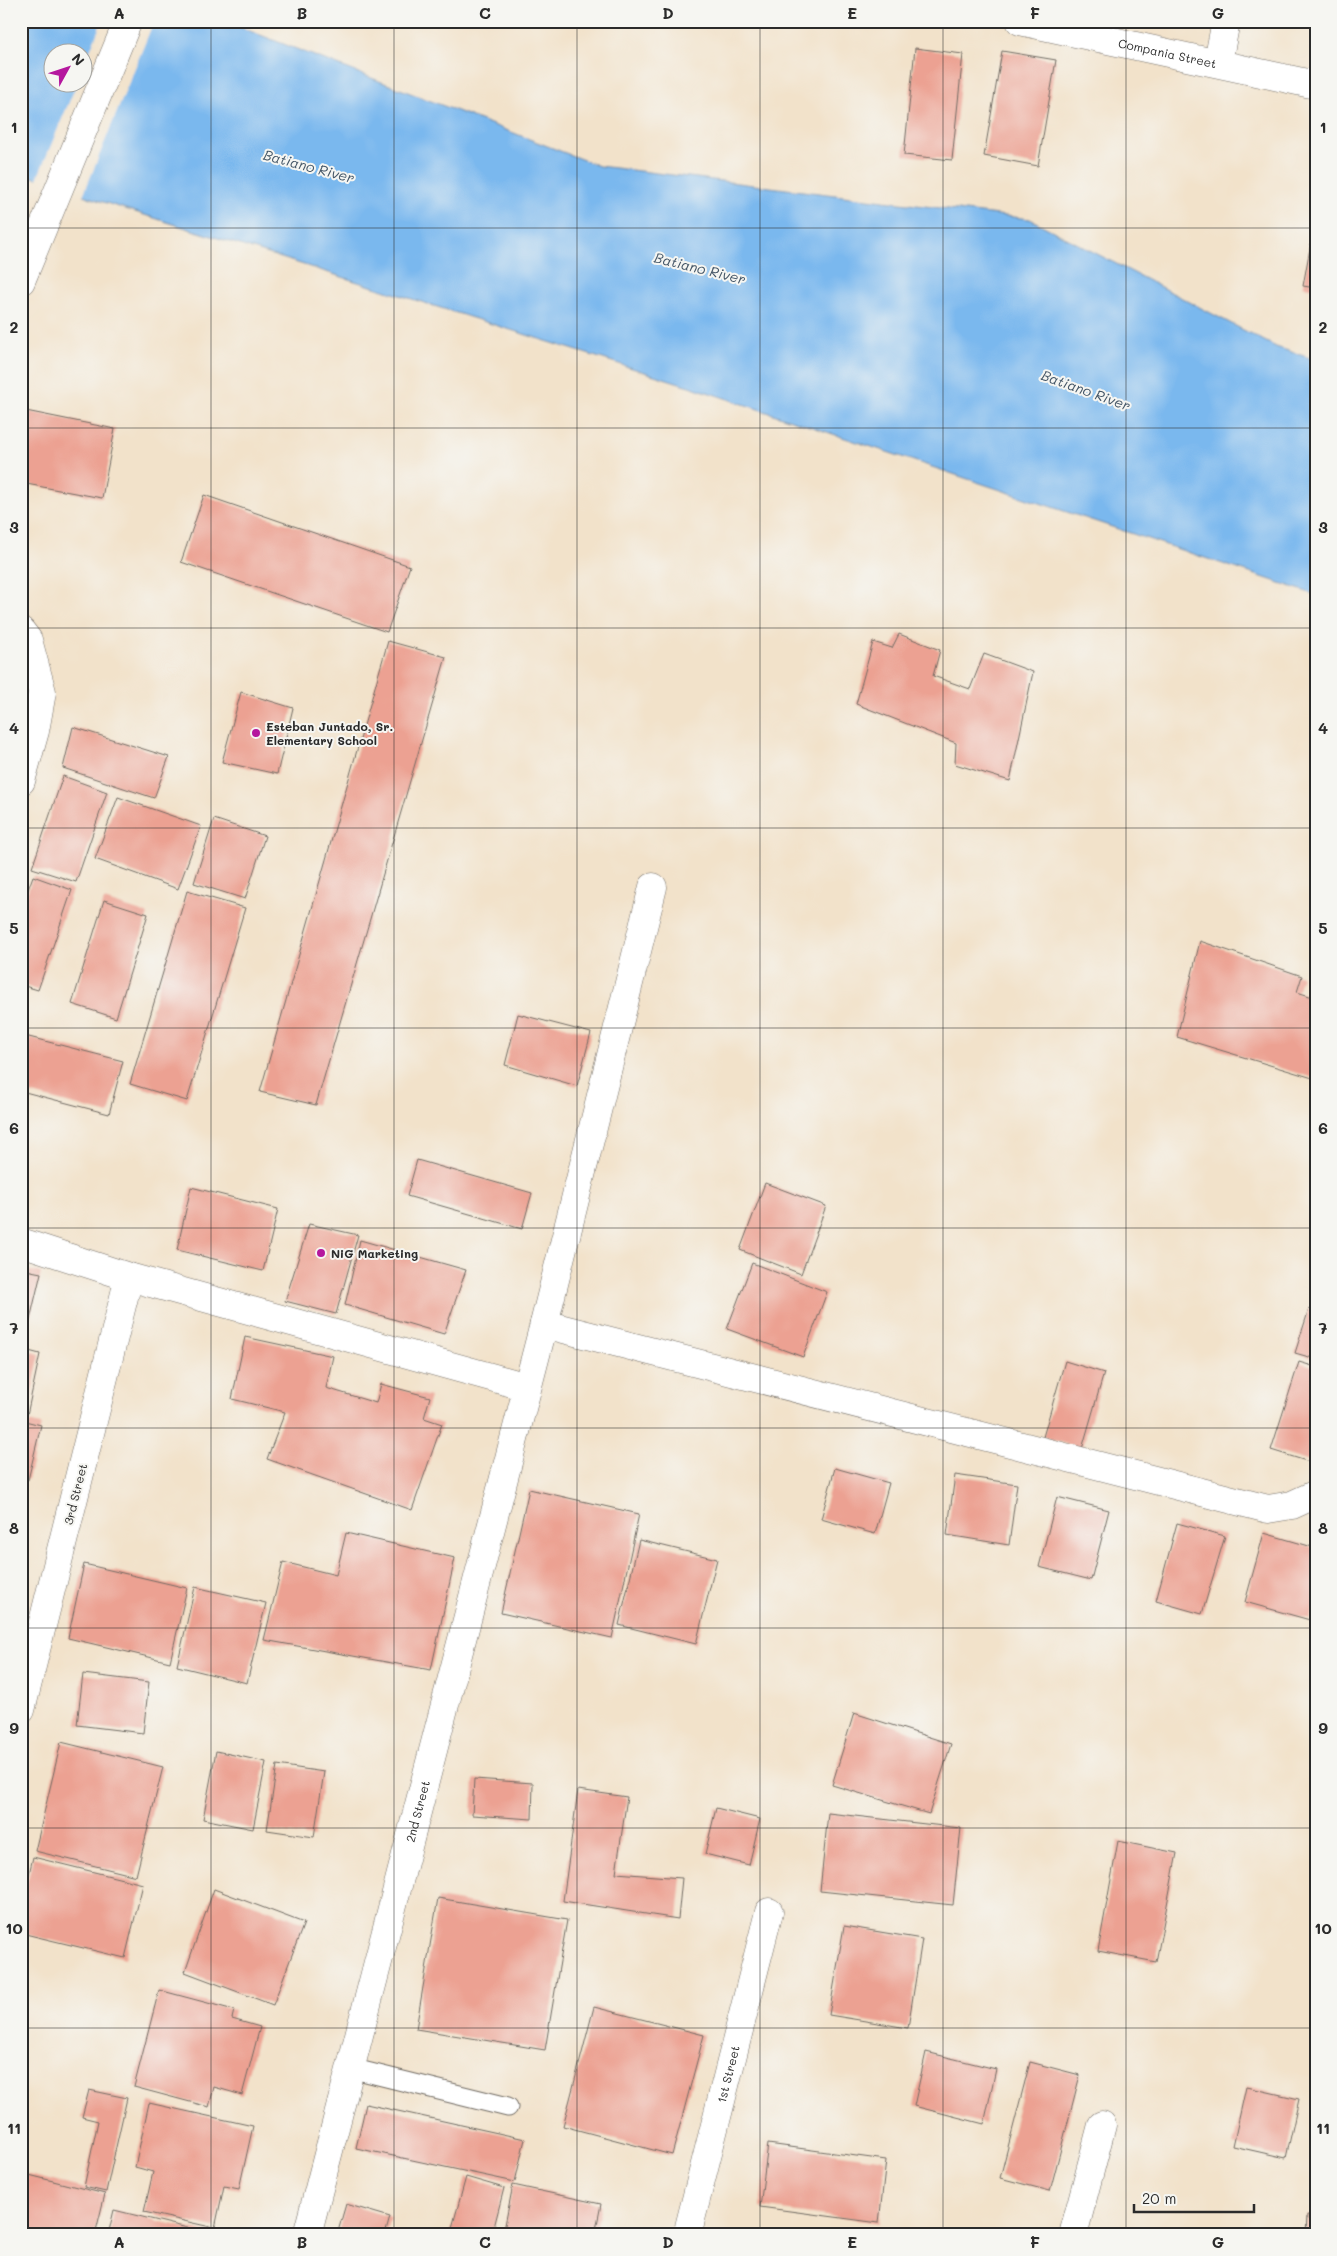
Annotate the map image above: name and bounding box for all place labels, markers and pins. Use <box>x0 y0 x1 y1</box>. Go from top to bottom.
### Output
place label: Esteban Juntado, Sr. Elementary School <box>266 718 393 748</box>
marker: Esteban Juntado, Sr. Elementary School <box>250 727 262 739</box>
place label: NiG Marketing <box>331 1245 418 1261</box>
marker: NiG Marketing <box>315 1247 327 1259</box>

